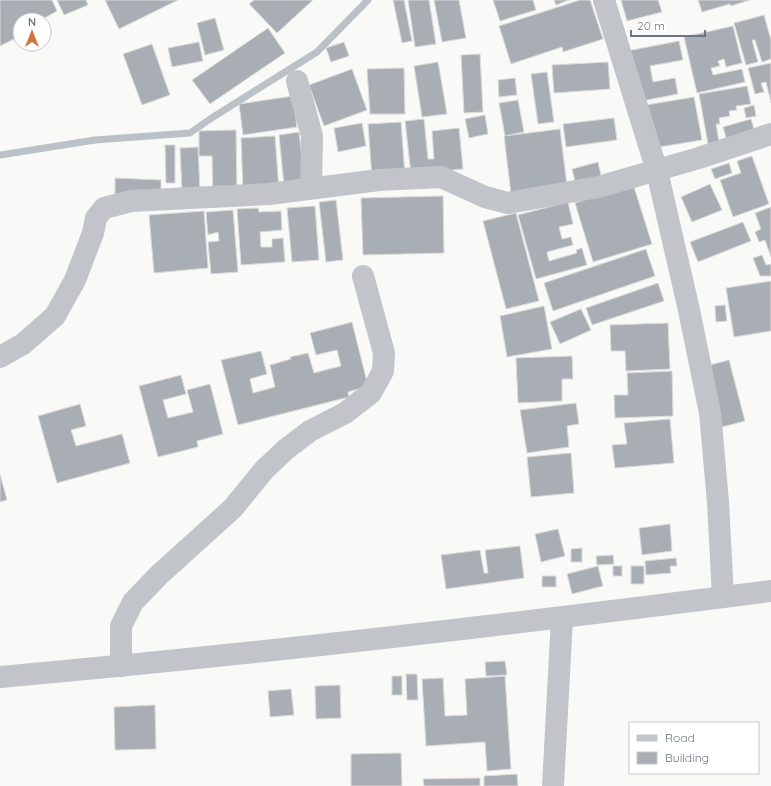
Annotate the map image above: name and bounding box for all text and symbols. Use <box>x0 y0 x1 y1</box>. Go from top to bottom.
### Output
north arrow <box>12 12 52 52</box>
scale bar <box>631 12 705 38</box>
text: N <box>28 15 36 29</box>
text: 20 m <box>637 18 665 33</box>
legend <box>629 722 759 774</box>
text: Road <box>665 730 695 745</box>
text: Building <box>665 750 709 765</box>

